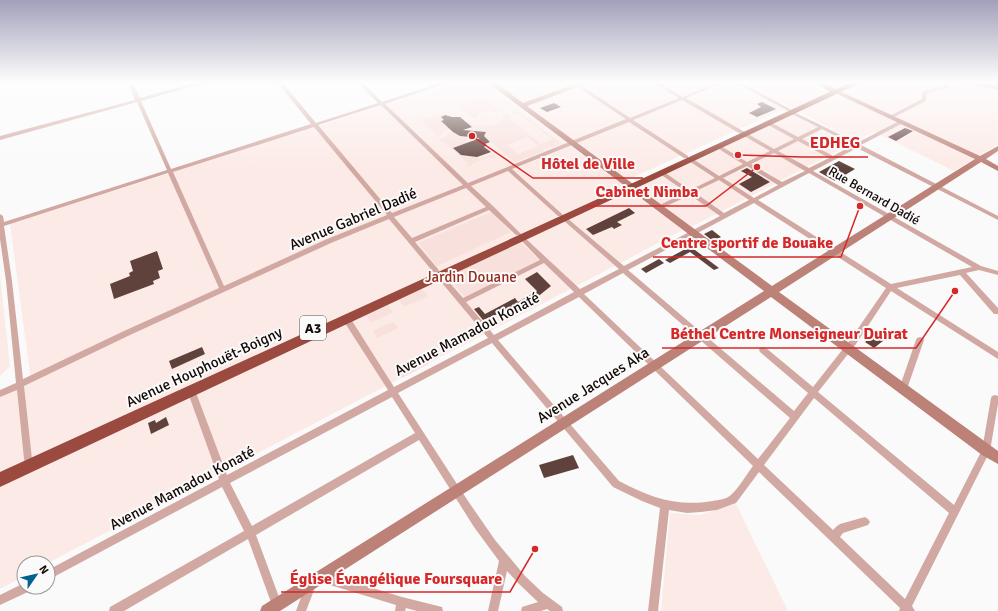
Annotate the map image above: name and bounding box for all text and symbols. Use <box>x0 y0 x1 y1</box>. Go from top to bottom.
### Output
callout: EDHEG <box>802 129 868 157</box>
text: EDHEG <box>810 133 860 153</box>
callout: Hôtel de Ville <box>533 150 643 178</box>
text: Hôtel de Ville <box>541 154 635 174</box>
street label: Rue Bernard Dadié <box>825 163 923 229</box>
callout: Cabinet Nimba <box>587 178 706 206</box>
text: Cabinet Nimba <box>595 182 699 202</box>
street label: Avenue Gabriel Dadié <box>286 184 420 254</box>
callout: Centre sportif de Bouake <box>653 229 841 257</box>
text: Centre sportif de Bouake <box>661 233 833 253</box>
park label: Jardin Douane <box>425 268 517 286</box>
street label: Avenue Mamadou Konaté <box>392 288 542 380</box>
road number: A3 <box>300 316 326 340</box>
callout: Béthel Centre Monseigneur Duirat <box>662 320 916 348</box>
street label: Avenue Houphouët-Boigny <box>123 323 285 411</box>
text: Béthel Centre Monseigneur Duirat <box>670 324 908 344</box>
street label: Avenue Jacques Aka <box>534 343 652 427</box>
street label: Avenue Mamadou Konaté <box>107 442 257 534</box>
north arrow <box>16 555 56 595</box>
text: N <box>36 563 51 576</box>
callout: Église Évangélique Foursquare <box>281 564 510 592</box>
text: Église Évangélique Foursquare <box>290 569 502 589</box>

